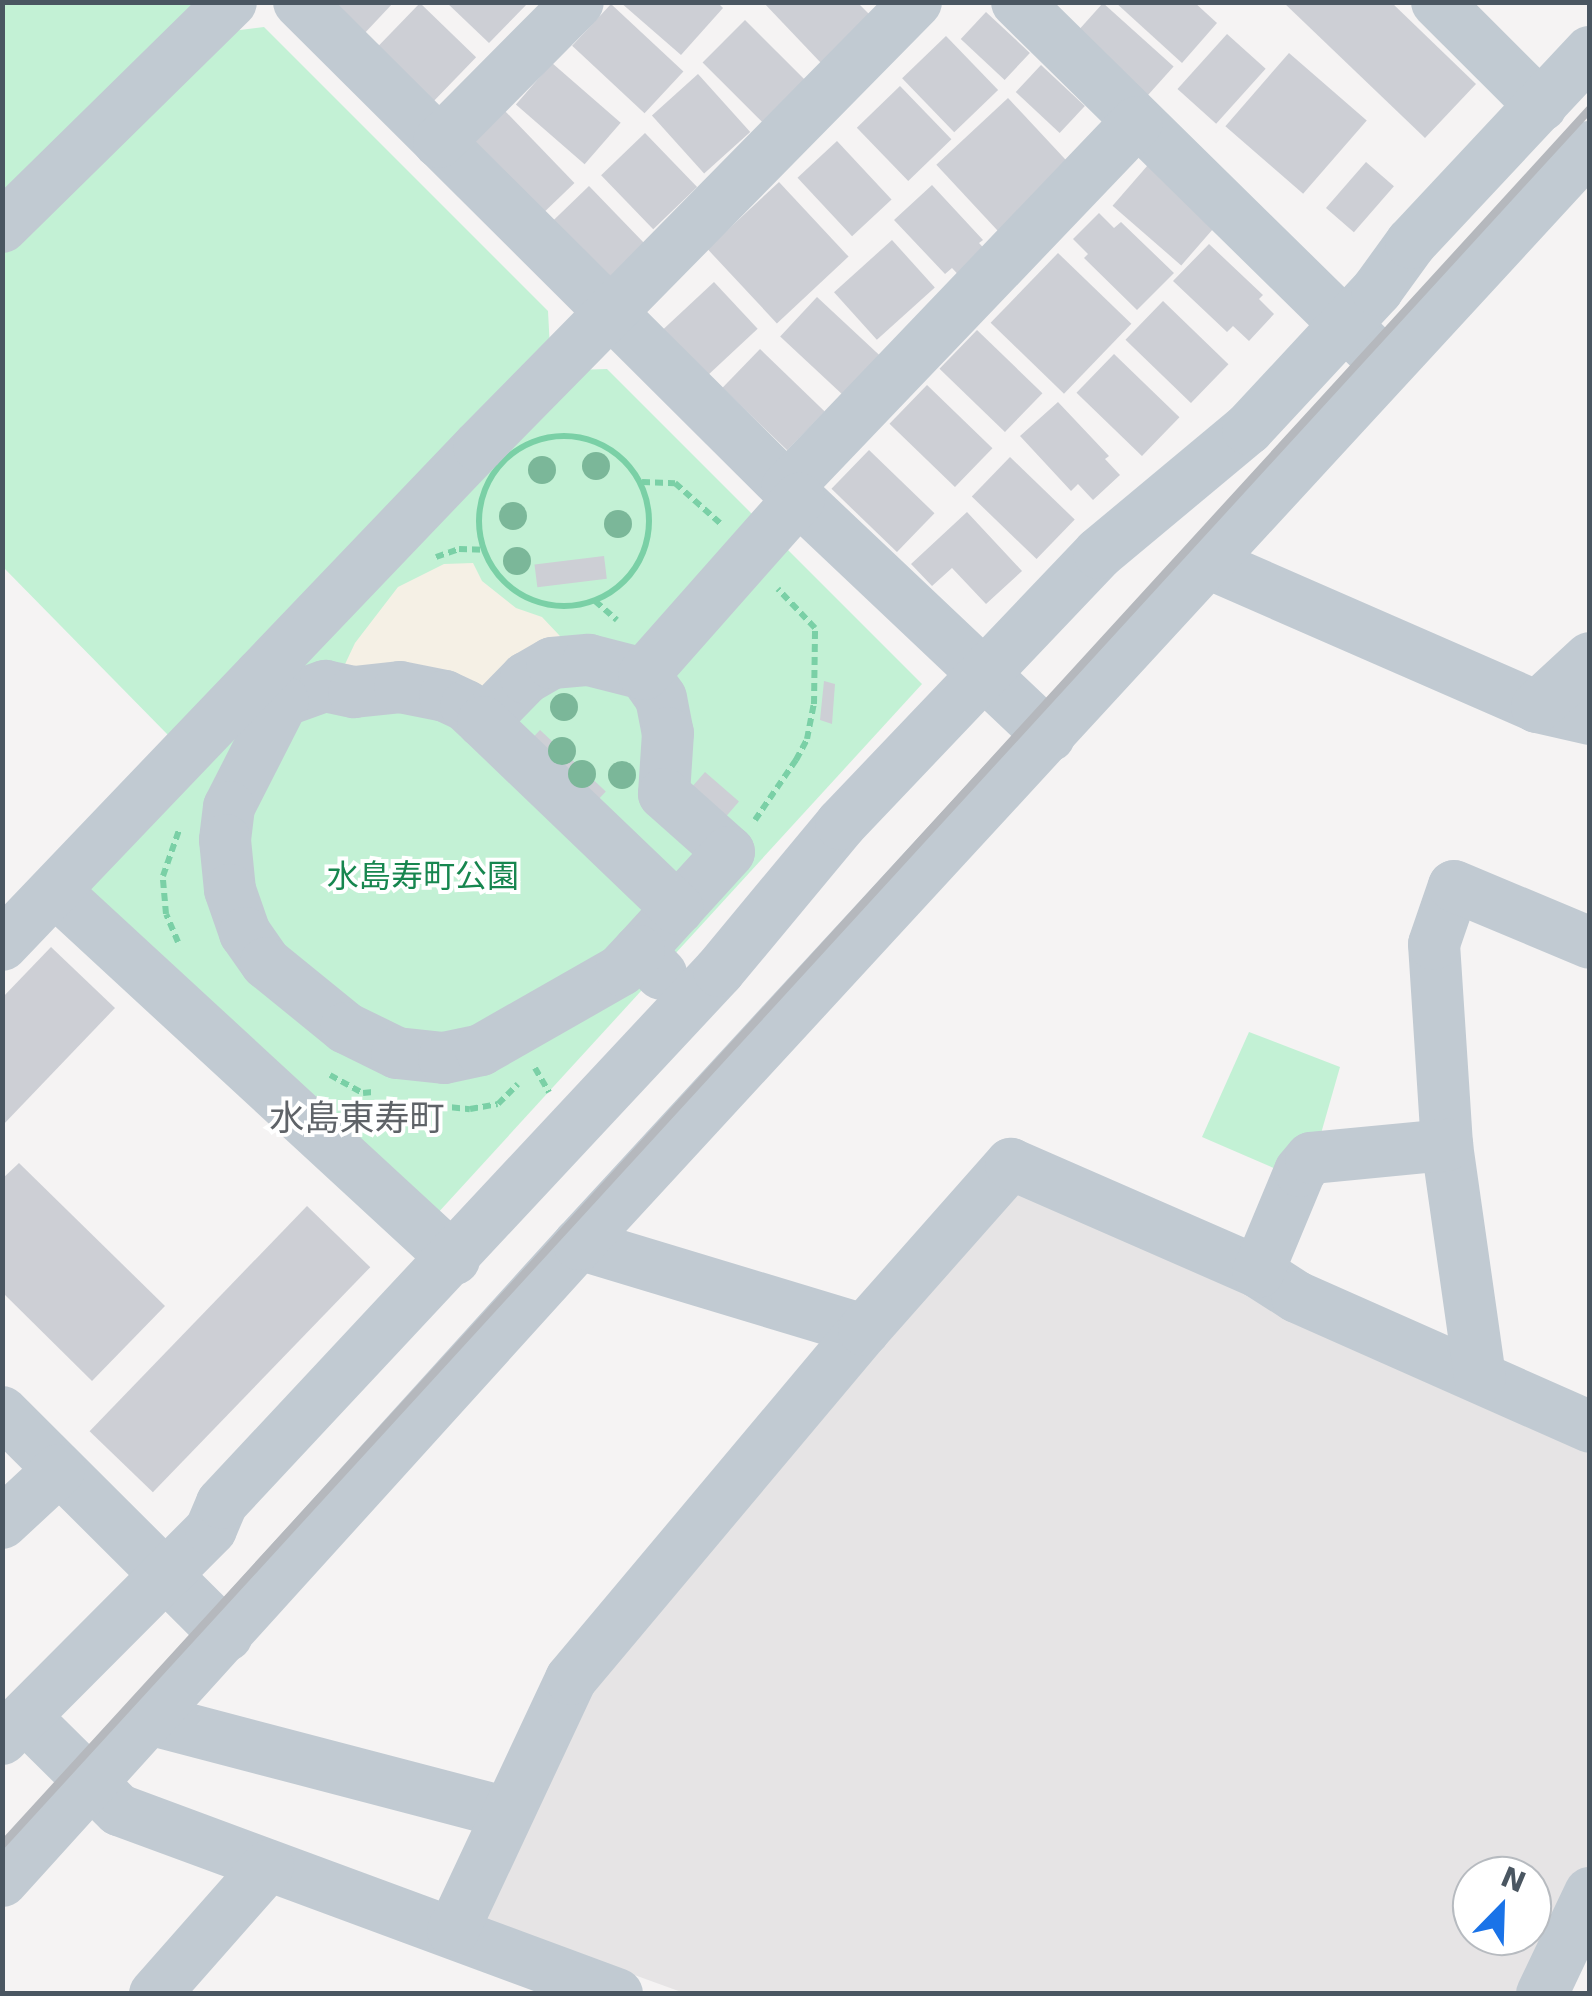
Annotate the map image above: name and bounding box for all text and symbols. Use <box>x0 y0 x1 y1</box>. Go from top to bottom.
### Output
park label: 水島寿町公園 <box>327 857 519 895</box>
district label: 水島東寿町 <box>270 1097 444 1139</box>
north arrow <box>1452 1856 1552 1956</box>
text: N <box>1496 1860 1530 1900</box>

